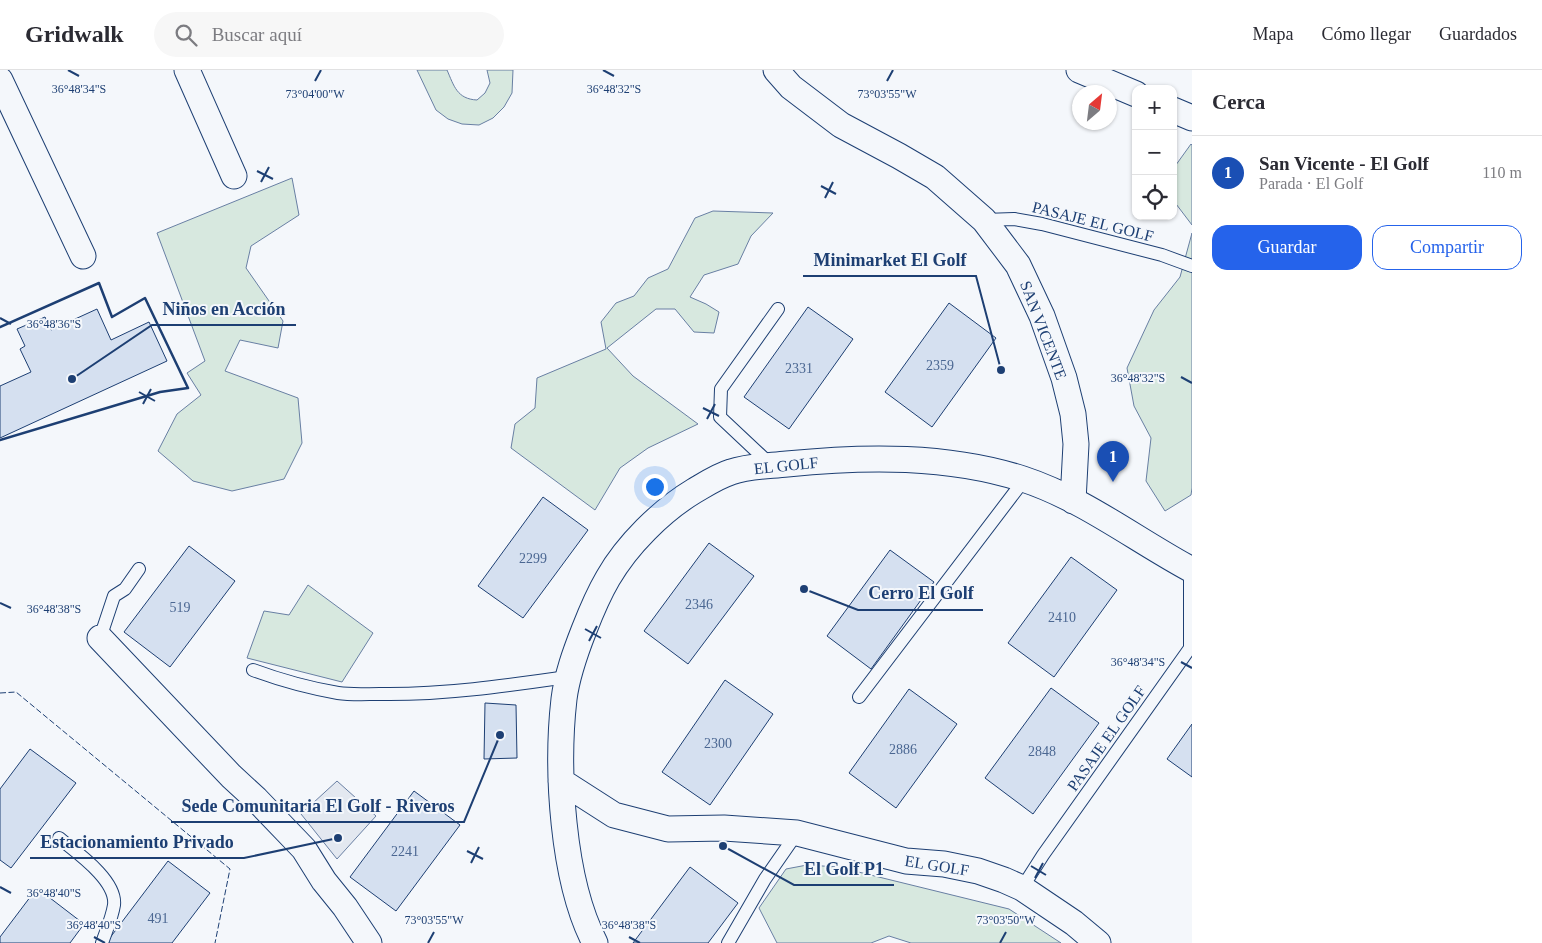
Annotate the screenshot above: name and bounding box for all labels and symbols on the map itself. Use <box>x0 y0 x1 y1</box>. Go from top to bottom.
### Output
text: 36°48'34"S <box>52 82 106 96</box>
text: 36°48'32"S <box>587 82 641 96</box>
north arrow <box>1072 85 1117 130</box>
text: 73°04'00"W <box>285 87 345 101</box>
text: 73°03'55"W <box>857 87 917 101</box>
street label: PASAJE EL GOLF <box>1031 198 1155 245</box>
callout: Minimarket El Golf <box>803 243 976 276</box>
text: Minimarket El Golf <box>814 250 967 270</box>
street label: SAN VICENTE <box>1017 279 1070 382</box>
callout: Niños en Acción <box>152 292 296 325</box>
text: Niños en Acción <box>162 299 286 319</box>
text: 36°48'36"S <box>27 317 81 331</box>
house number: 2359 <box>926 358 954 373</box>
house number: 2331 <box>785 361 813 376</box>
text: 36°48'32"S <box>1111 371 1165 385</box>
pin: 1 <box>1097 441 1129 482</box>
street label: EL GOLF <box>753 454 819 477</box>
your location <box>642 474 668 500</box>
house number: 2299 <box>519 551 547 566</box>
callout: Cerro El Golf <box>858 577 983 610</box>
text: Cerro El Golf <box>868 583 975 603</box>
house number: 2346 <box>685 597 713 612</box>
house number: 519 <box>170 600 191 615</box>
text: 36°48'38"S <box>27 602 81 616</box>
house number: 2410 <box>1048 610 1076 625</box>
text: 36°48'34"S <box>1111 655 1165 669</box>
street label: PASAJE EL GOLF <box>1064 682 1149 794</box>
house number: 2300 <box>704 736 732 751</box>
house number: 2886 <box>889 742 917 757</box>
house number: 2848 <box>1028 744 1056 759</box>
callout: Sede Comunitaria El Golf - Riveros <box>171 789 464 822</box>
text: Sede Comunitaria El Golf - Riveros <box>181 796 455 816</box>
callout: Estacionamiento Privado <box>30 825 244 858</box>
text: Estacionamiento Privado <box>40 832 234 852</box>
house number: 2241 <box>391 844 419 859</box>
callout: El Golf P1 <box>794 852 894 885</box>
street label: EL GOLF <box>904 852 970 879</box>
text: El Golf P1 <box>804 859 884 879</box>
text: 36°48'40"S <box>27 886 81 900</box>
house number: 491 <box>148 911 169 926</box>
text: 73°03'55"W <box>404 913 464 927</box>
text: 73°03'50"W <box>976 913 1036 927</box>
text: 36°48'40"S <box>67 918 121 932</box>
text: 36°48'38"S <box>602 918 656 932</box>

